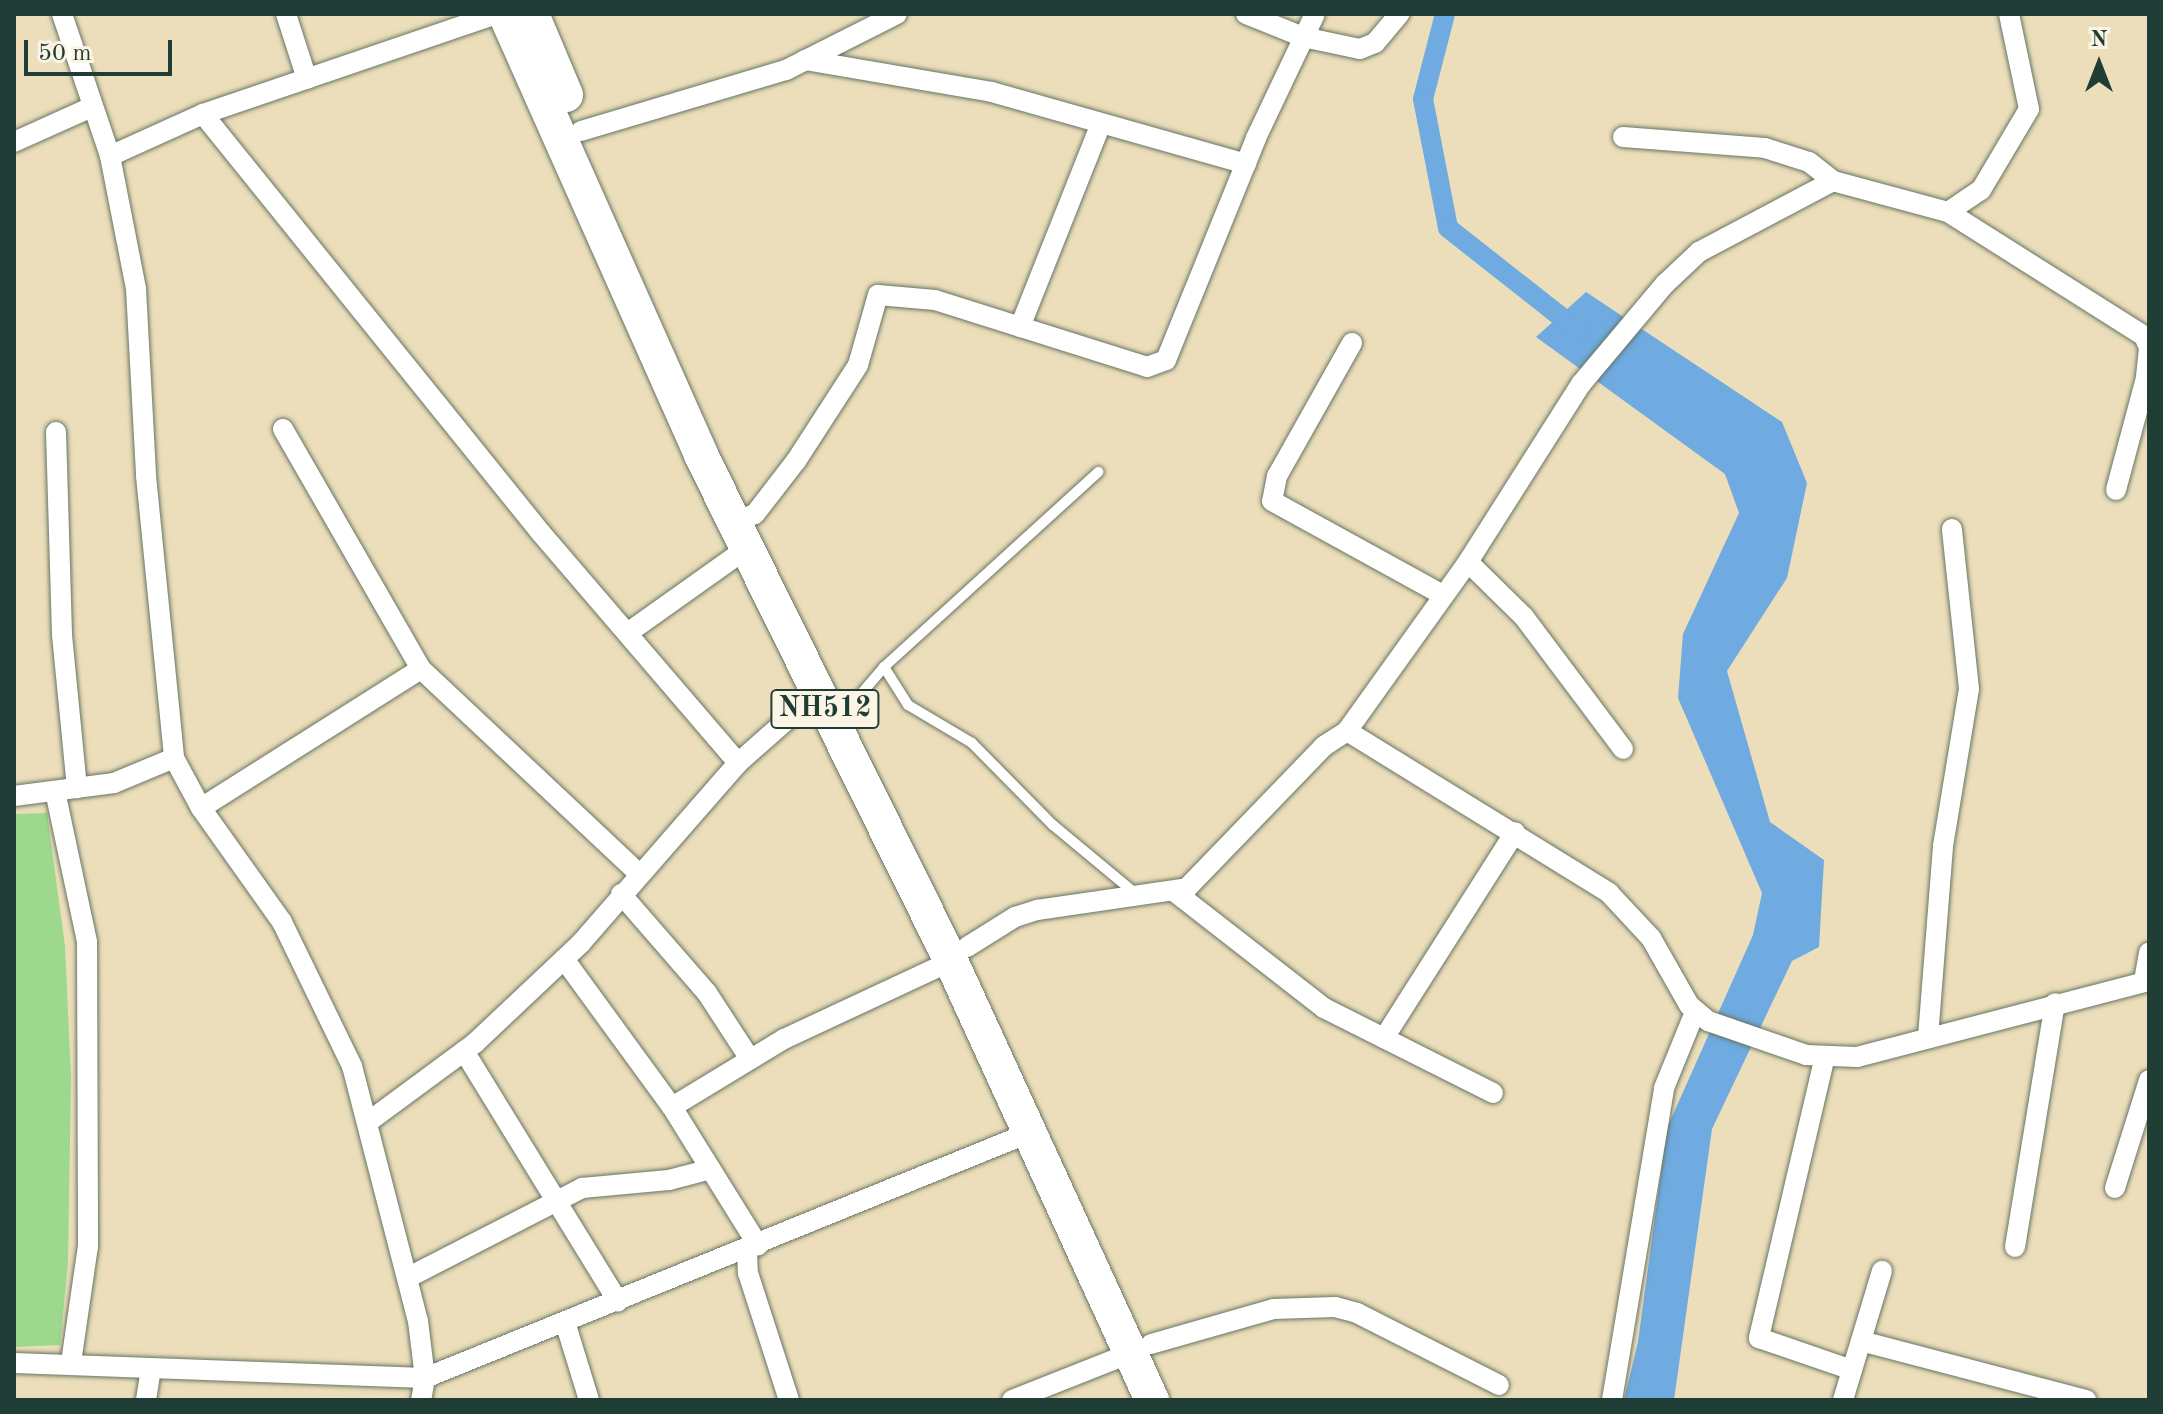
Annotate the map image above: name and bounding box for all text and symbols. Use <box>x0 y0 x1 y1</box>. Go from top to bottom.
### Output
scale bar <box>28 24 176 74</box>
north arrow <box>2059 24 2139 104</box>
text: N <box>2091 29 2107 51</box>
text: 50 m <box>38 42 92 66</box>
road number: NH512 <box>769 685 881 733</box>

